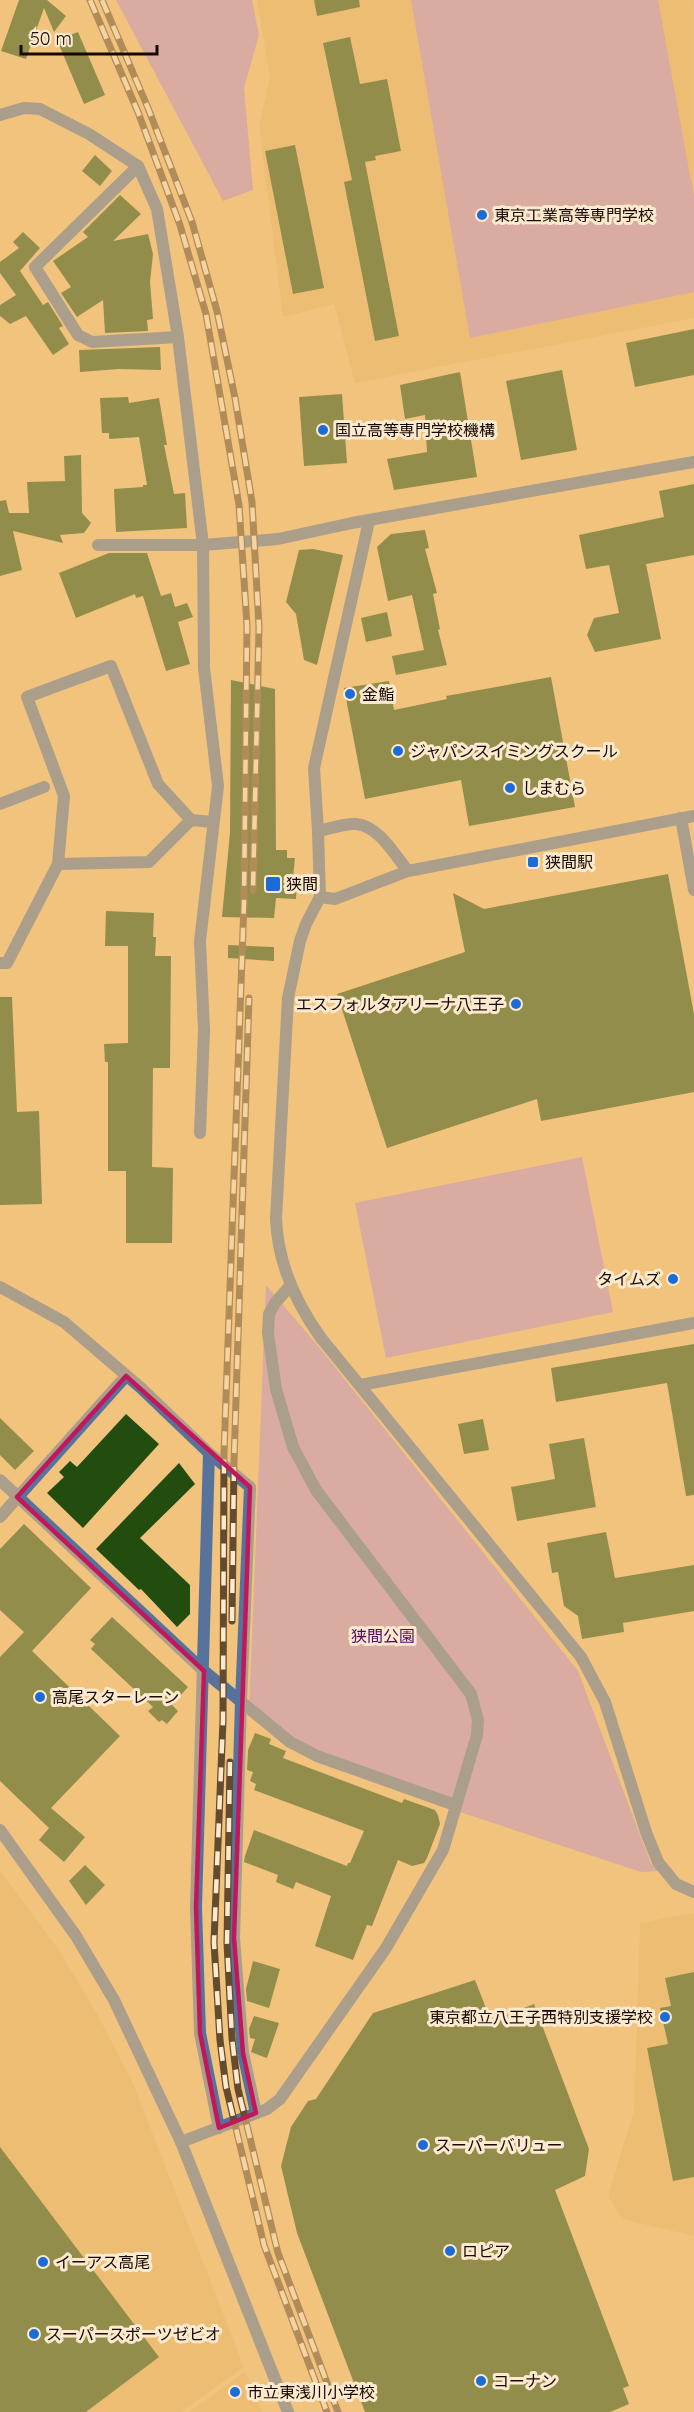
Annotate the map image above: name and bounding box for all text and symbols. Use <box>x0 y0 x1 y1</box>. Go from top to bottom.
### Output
scale bar <box>21 18 158 56</box>
text: 50 m <box>30 27 72 50</box>
place label: 東京工業高等専門学校 <box>494 205 654 225</box>
marker: 東京工業高等専門学校 <box>475 208 489 222</box>
place label: 国立高等専門学校機構 <box>335 420 495 440</box>
marker: 国立高等専門学校機構 <box>316 423 330 437</box>
place label: 金鮨 <box>362 684 394 704</box>
marker: 金鮨 <box>343 687 357 701</box>
place label: ジャパンスイミングスクール <box>410 741 618 761</box>
marker: ジャパンスイミングスクール <box>391 744 405 758</box>
place label: しまむら <box>522 778 586 798</box>
marker: しまむら <box>503 781 517 795</box>
place label: 狭間駅 <box>545 852 593 872</box>
marker: 狭間駅 <box>526 855 540 869</box>
place label: 狭間 <box>286 874 318 894</box>
marker: 狭間 <box>264 875 282 893</box>
place label: エスフォルタアリーナ八王子 <box>296 994 504 1014</box>
marker: エスフォルタアリーナ八王子 <box>509 997 523 1011</box>
place label: タイムズ <box>597 1269 661 1289</box>
marker: タイムズ <box>666 1272 680 1286</box>
park label: 狭間公園 <box>351 1626 415 1646</box>
place label: 高尾スターレーン <box>52 1687 179 1707</box>
marker: 高尾スターレーン <box>33 1690 47 1704</box>
place label: 東京都立八王子西特別支援学校 <box>429 2007 653 2027</box>
marker: 東京都立八王子西特別支援学校 <box>658 2010 672 2024</box>
place label: スーパーバリュー <box>435 2135 563 2155</box>
marker: スーパーバリュー <box>416 2138 430 2152</box>
place label: ロピア <box>462 2241 510 2261</box>
marker: ロピア <box>443 2244 457 2258</box>
place label: イーアス高尾 <box>55 2252 150 2272</box>
marker: イーアス高尾 <box>36 2255 50 2269</box>
place label: スーパースポーツゼビオ <box>46 2324 221 2344</box>
marker: スーパースポーツゼビオ <box>27 2327 41 2341</box>
place label: コーナン <box>493 2371 557 2391</box>
marker: コーナン <box>474 2374 488 2388</box>
place label: 市立東浅川小学校 <box>247 2382 375 2402</box>
marker: 市立東浅川小学校 <box>228 2385 242 2399</box>

